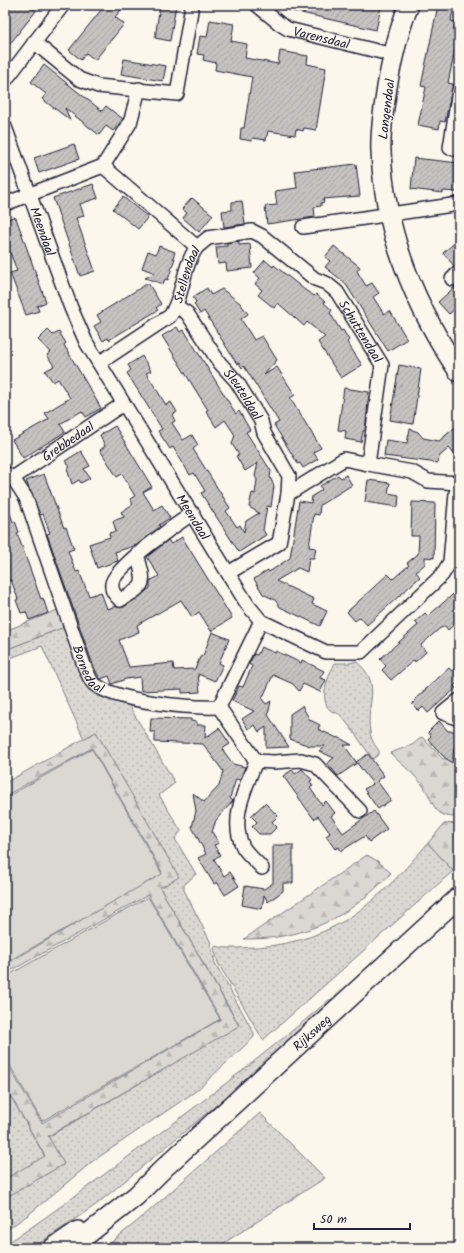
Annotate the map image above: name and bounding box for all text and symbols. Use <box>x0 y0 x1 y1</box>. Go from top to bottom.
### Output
street label: Varensdaal <box>291 22 352 56</box>
street label: Langendaal <box>373 78 402 141</box>
street label: Meendaal <box>23 204 60 259</box>
street label: Stellendaal <box>169 242 207 306</box>
street label: Schuttendaal <box>332 296 387 367</box>
street label: Sleuteldaal <box>218 364 267 425</box>
street label: Grebbedaal <box>38 417 99 468</box>
street label: Meendaal <box>170 490 214 545</box>
street label: Bornedaal <box>66 643 107 700</box>
street label: Rijksweg <box>288 1010 337 1057</box>
scale bar <box>314 1205 410 1231</box>
text: 50 m <box>320 1210 347 1229</box>

